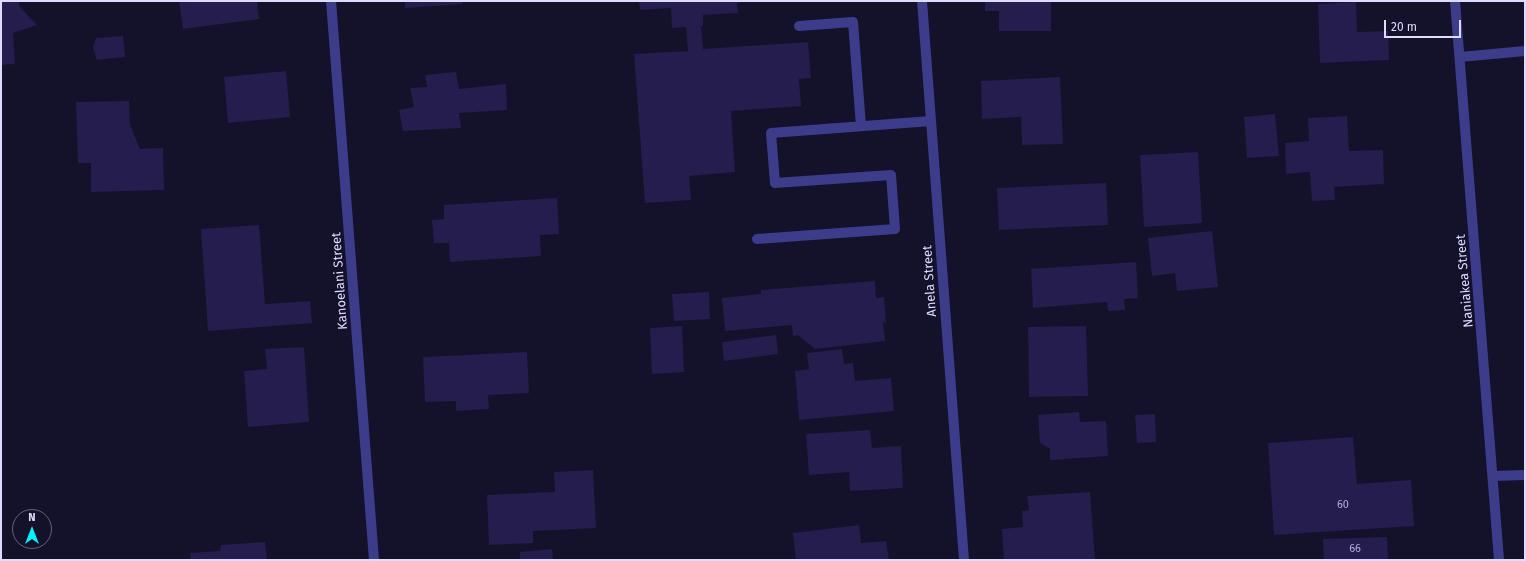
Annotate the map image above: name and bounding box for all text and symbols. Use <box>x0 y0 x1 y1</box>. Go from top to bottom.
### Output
scale bar <box>1386 12 1463 38</box>
text: 20 m <box>1391 20 1417 34</box>
street label: Kanoelani Street <box>329 232 351 330</box>
street label: Naniakea Street <box>1453 234 1477 328</box>
street label: Anela Street <box>920 245 940 317</box>
house number: 60 <box>1337 498 1349 512</box>
north arrow <box>12 509 52 549</box>
text: N <box>28 511 36 524</box>
house number: 66 <box>1349 542 1361 556</box>

